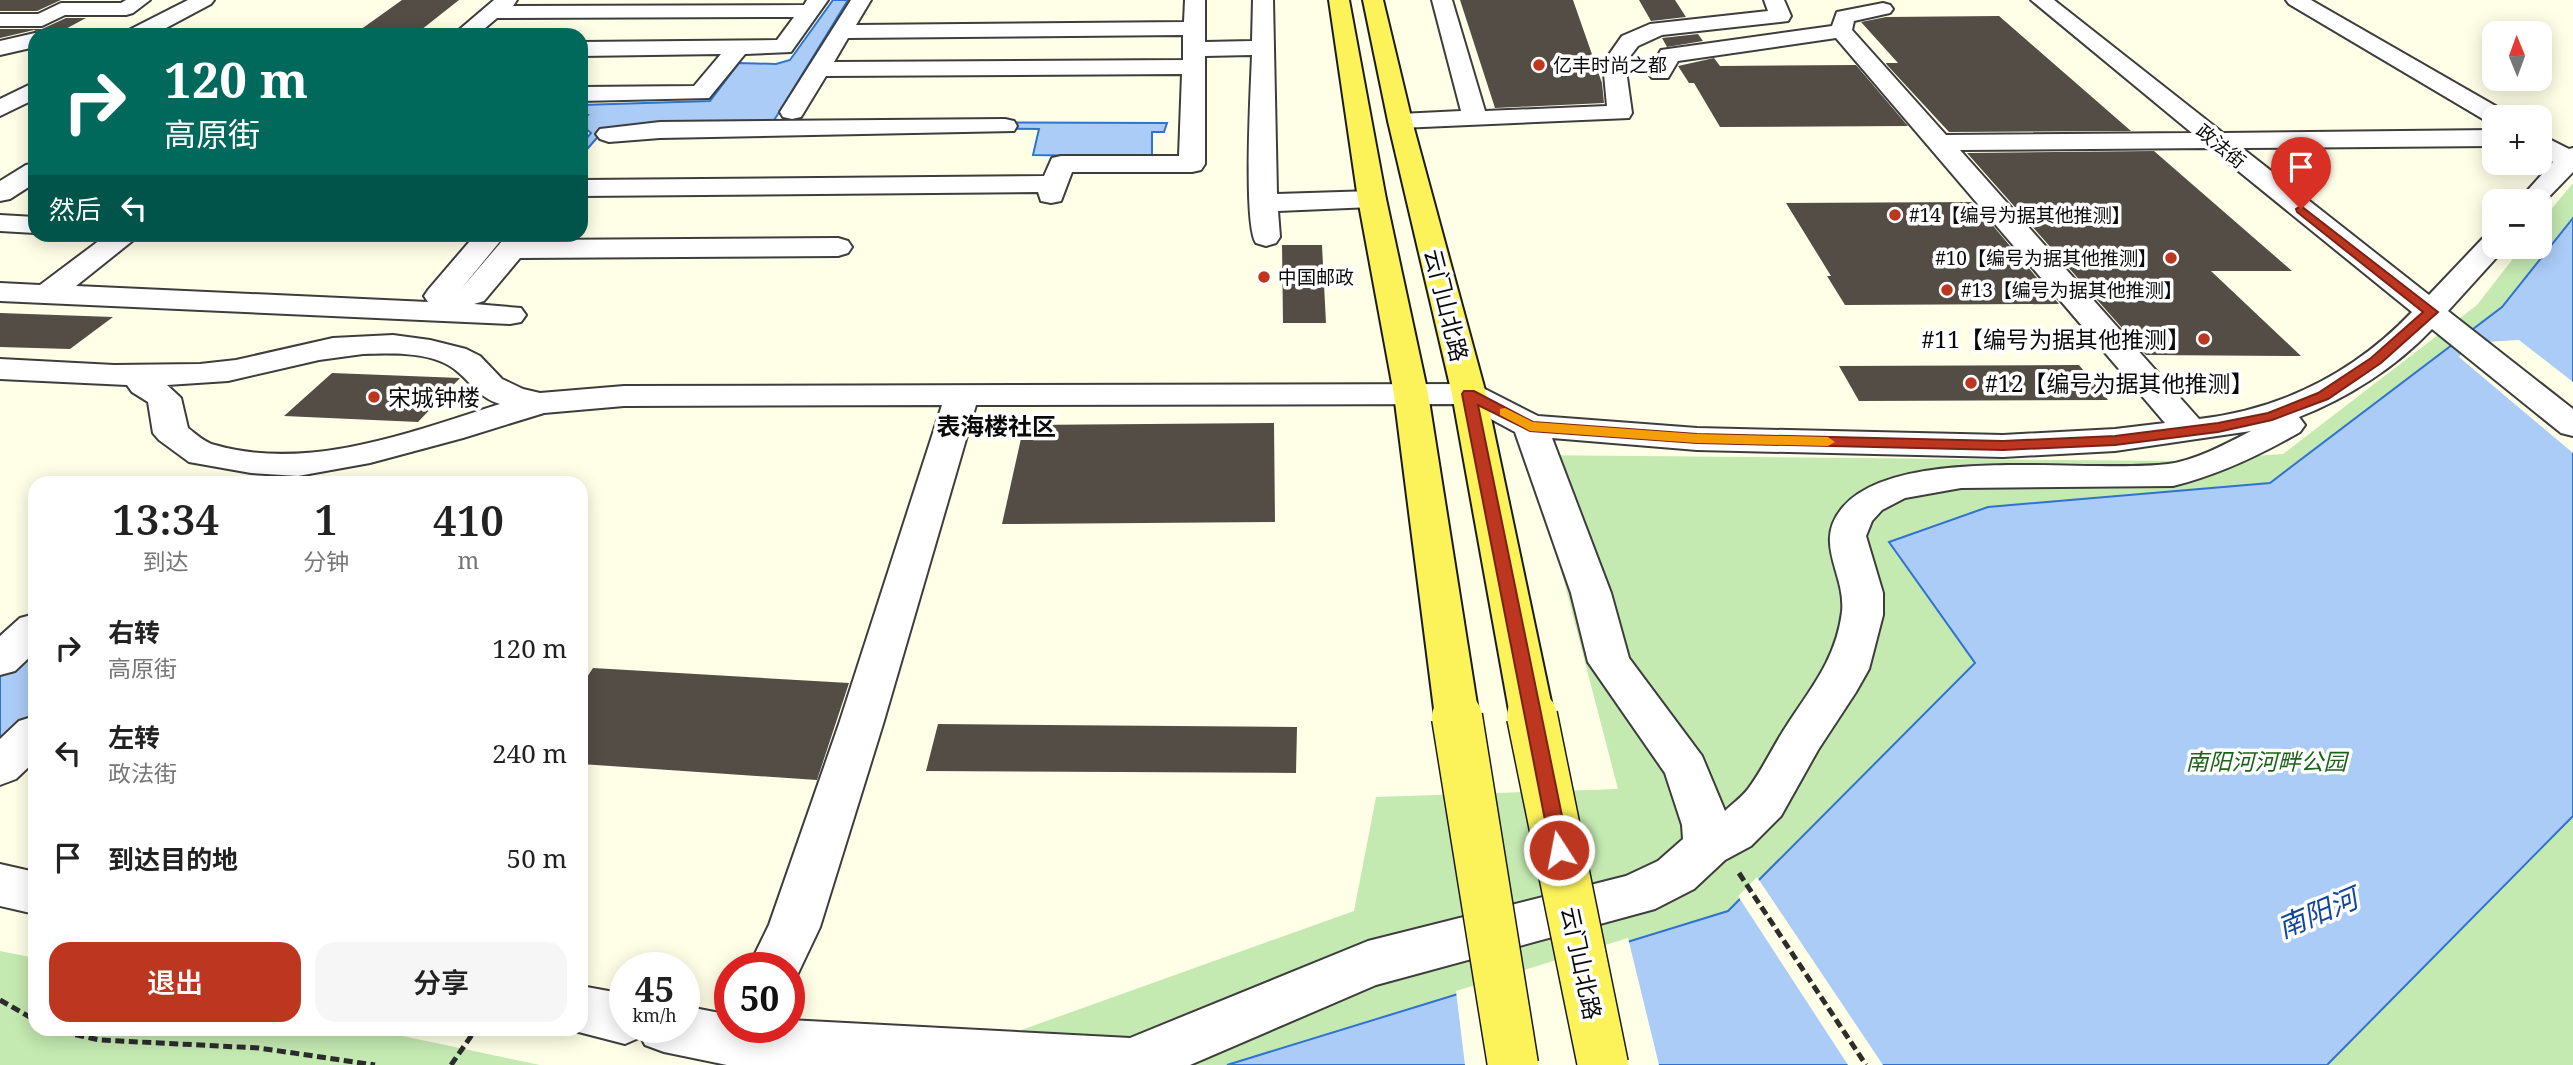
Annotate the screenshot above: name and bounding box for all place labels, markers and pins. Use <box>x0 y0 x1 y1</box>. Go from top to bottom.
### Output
place label: 亿丰时尚之都 <box>1553 52 1667 78</box>
marker: 亿丰时尚之都 <box>1531 57 1547 73</box>
pin <box>2271 137 2331 209</box>
place label: #14【编号为据其他推测】 <box>1909 202 2131 228</box>
marker: #14【编号为据其他推测】 <box>1887 207 1903 223</box>
place label: #10【编号为据其他推测】 <box>1935 245 2157 271</box>
marker: #10【编号为据其他推测】 <box>2163 250 2179 266</box>
place label: 中国邮政 <box>1278 264 1354 290</box>
marker: 中国邮政 <box>1256 269 1272 285</box>
place label: #13【编号为据其他推测】 <box>1961 277 2183 303</box>
marker: #13【编号为据其他推测】 <box>1939 282 1955 298</box>
place label: #11【编号为据其他推测】 <box>1921 323 2190 355</box>
marker: #11【编号为据其他推测】 <box>2196 331 2212 347</box>
place label: #12【编号为据其他推测】 <box>1985 367 2254 399</box>
marker: #12【编号为据其他推测】 <box>1963 375 1979 391</box>
place label: 宋城钟楼 <box>388 381 480 413</box>
marker: 宋城钟楼 <box>366 389 382 405</box>

